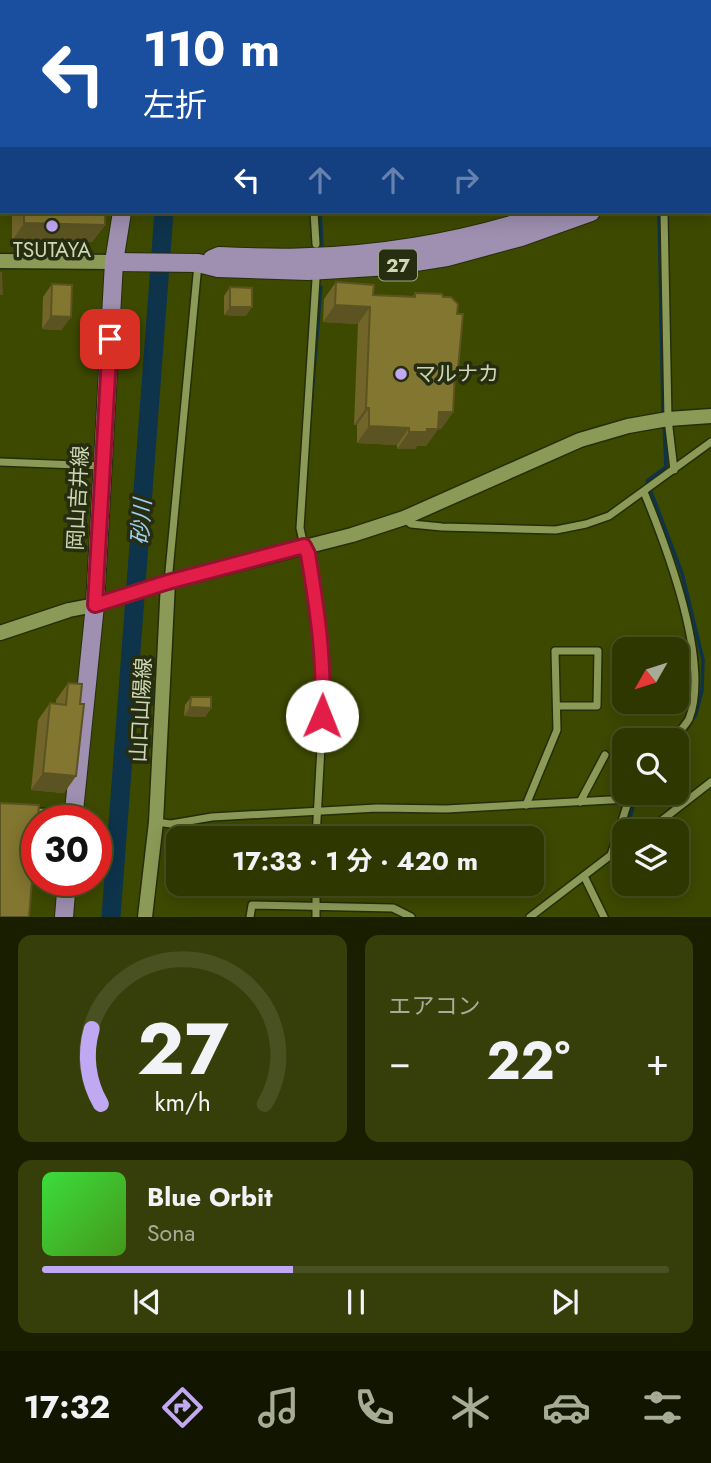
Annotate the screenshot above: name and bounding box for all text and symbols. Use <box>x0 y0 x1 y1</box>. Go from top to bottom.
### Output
text: 110 m <box>143 14 280 84</box>
icon: left <box>28 28 119 119</box>
text: 左折 <box>143 82 207 128</box>
icon: left <box>228 161 266 199</box>
icon: ahead <box>301 161 339 199</box>
icon: ahead <box>374 161 412 199</box>
icon: right <box>447 161 485 199</box>
marker: TSUTAYA <box>44 218 60 234</box>
place label: TSUTAYA <box>13 235 91 265</box>
road number: 27 <box>379 249 417 280</box>
pin <box>80 309 140 369</box>
icon: arrive <box>91 320 129 358</box>
place label: マルナカ <box>415 359 499 389</box>
marker: マルナカ <box>393 366 409 382</box>
street label: 岡山吉井線 <box>60 445 96 551</box>
water label: 砂川 <box>122 495 160 546</box>
north arrow <box>612 637 690 714</box>
map controls <box>612 637 689 896</box>
street label: 山口山陽線 <box>123 657 159 763</box>
position arrow <box>285 679 359 753</box>
button: search <box>612 728 689 805</box>
speed limit sign: 30 <box>21 805 112 896</box>
button: layers <box>612 819 689 896</box>
text: 17:33 · 1 分 · 420 m <box>232 842 478 880</box>
text: エアコン <box>389 989 481 1023</box>
text: 27 <box>136 997 228 1102</box>
text: 22° <box>486 1023 570 1099</box>
text: − <box>389 1034 411 1089</box>
text: + <box>646 1034 669 1089</box>
text: km/h <box>154 1084 211 1120</box>
text: Blue Orbit <box>147 1178 272 1216</box>
text: Sona <box>147 1216 195 1250</box>
icon: previous <box>128 1283 166 1321</box>
icon: pause <box>337 1283 375 1321</box>
icon: next <box>546 1283 584 1321</box>
icon: directions <box>158 1383 207 1432</box>
icon: music <box>254 1383 303 1432</box>
icon: phone <box>350 1383 399 1432</box>
icon: climate <box>446 1383 495 1432</box>
icon: car <box>542 1383 591 1432</box>
icon: filters <box>638 1383 687 1432</box>
text: 17:32 <box>24 1384 110 1430</box>

